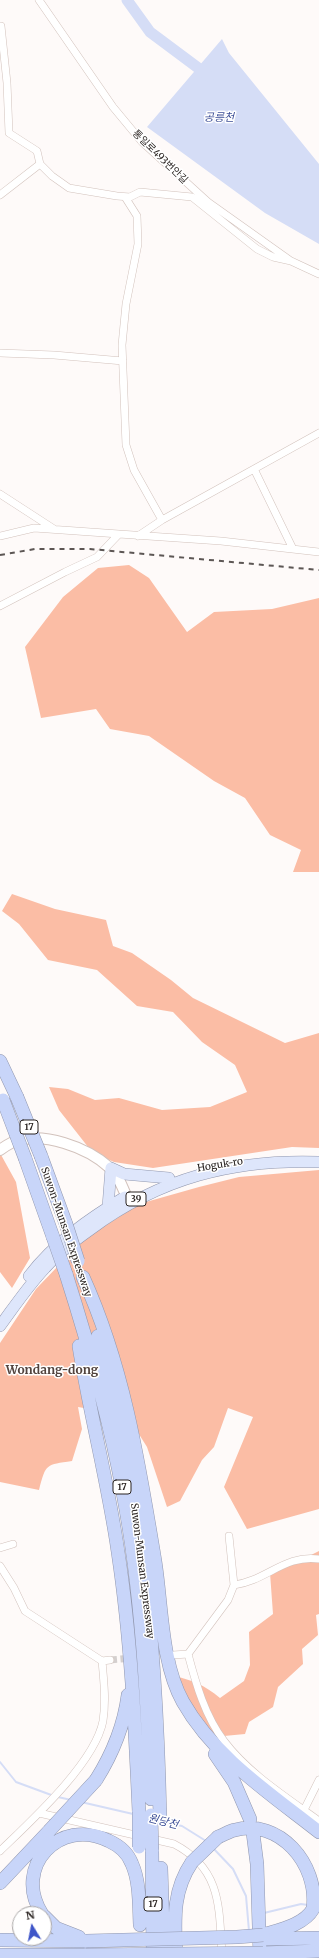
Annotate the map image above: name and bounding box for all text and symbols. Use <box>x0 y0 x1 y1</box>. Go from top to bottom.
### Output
water label: 공릉천 <box>204 111 234 125</box>
street label: 통일로493번안길 <box>130 128 190 186</box>
road number: 17 <box>20 1120 38 1134</box>
street label: Hoguk-ro <box>196 1155 244 1175</box>
street label: Suwon-Munsan Expressway <box>38 1166 94 1298</box>
road number: 39 <box>126 1192 146 1206</box>
district label: Wondang-dong <box>6 1364 98 1378</box>
road number: 17 <box>113 1480 131 1494</box>
street label: Suwon-Munsan Expressway <box>128 1503 156 1639</box>
water label: 원당천 <box>147 1812 179 1832</box>
road number: 17 <box>144 1897 162 1911</box>
north arrow <box>12 1906 52 1946</box>
text: N <box>25 1908 36 1923</box>

